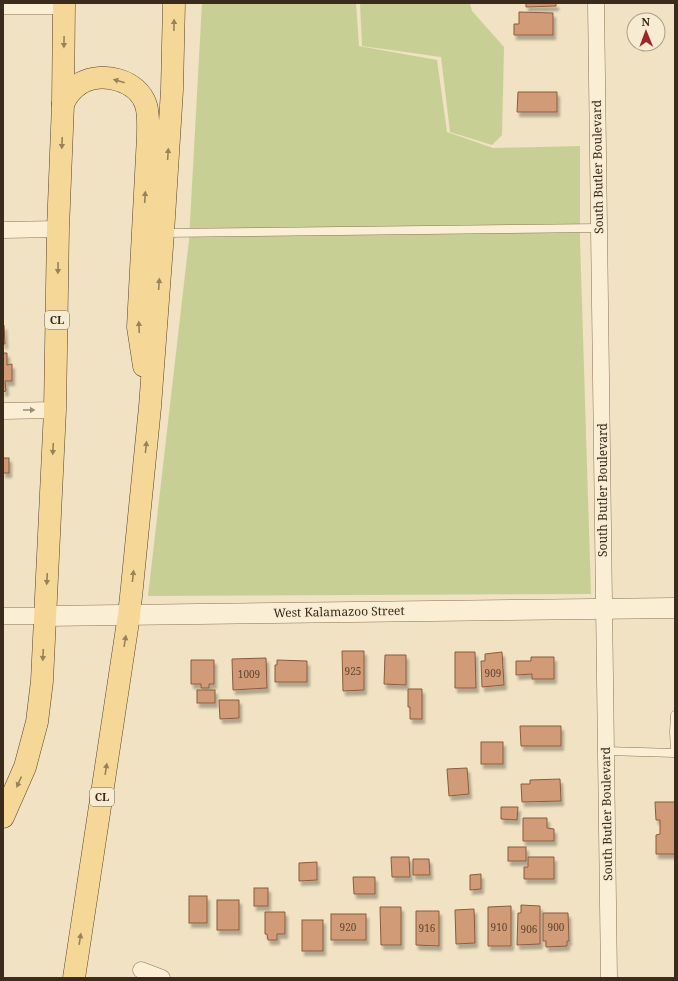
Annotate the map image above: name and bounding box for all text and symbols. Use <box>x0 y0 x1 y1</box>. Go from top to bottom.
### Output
north arrow <box>626 12 666 52</box>
text: N <box>641 14 651 29</box>
one-way arrow <box>170 19 177 31</box>
one-way arrow <box>61 36 67 49</box>
one-way arrow <box>113 78 125 84</box>
street label: South Butler Boulevard <box>588 99 607 234</box>
one-way arrow <box>58 137 65 149</box>
one-way arrow <box>164 148 171 160</box>
one-way arrow <box>141 191 148 203</box>
one-way arrow <box>54 262 61 274</box>
one-way arrow <box>155 278 162 290</box>
road number: CL <box>45 311 69 329</box>
one-way arrow <box>136 320 142 333</box>
one-way arrow <box>23 407 36 413</box>
street label: South Butler Boulevard <box>594 422 611 557</box>
one-way arrow <box>143 441 150 453</box>
one-way arrow <box>49 443 56 455</box>
one-way arrow <box>130 570 137 582</box>
one-way arrow <box>43 573 50 585</box>
street label: West Kalamazoo Street <box>273 602 405 621</box>
one-way arrow <box>123 635 129 647</box>
one-way arrow <box>40 649 46 662</box>
house number: 925 <box>345 664 361 678</box>
house number: 909 <box>485 666 501 680</box>
house number: 1009 <box>238 667 260 681</box>
street label: South Butler Boulevard <box>597 746 616 881</box>
one-way arrow <box>103 763 109 775</box>
one-way arrow <box>16 776 22 787</box>
road number: CL <box>90 788 114 806</box>
house number: 920 <box>340 920 357 934</box>
house number: 910 <box>491 920 508 934</box>
house number: 900 <box>548 920 565 934</box>
house number: 916 <box>419 921 436 935</box>
house number: 906 <box>521 922 538 936</box>
one-way arrow <box>77 933 83 946</box>

